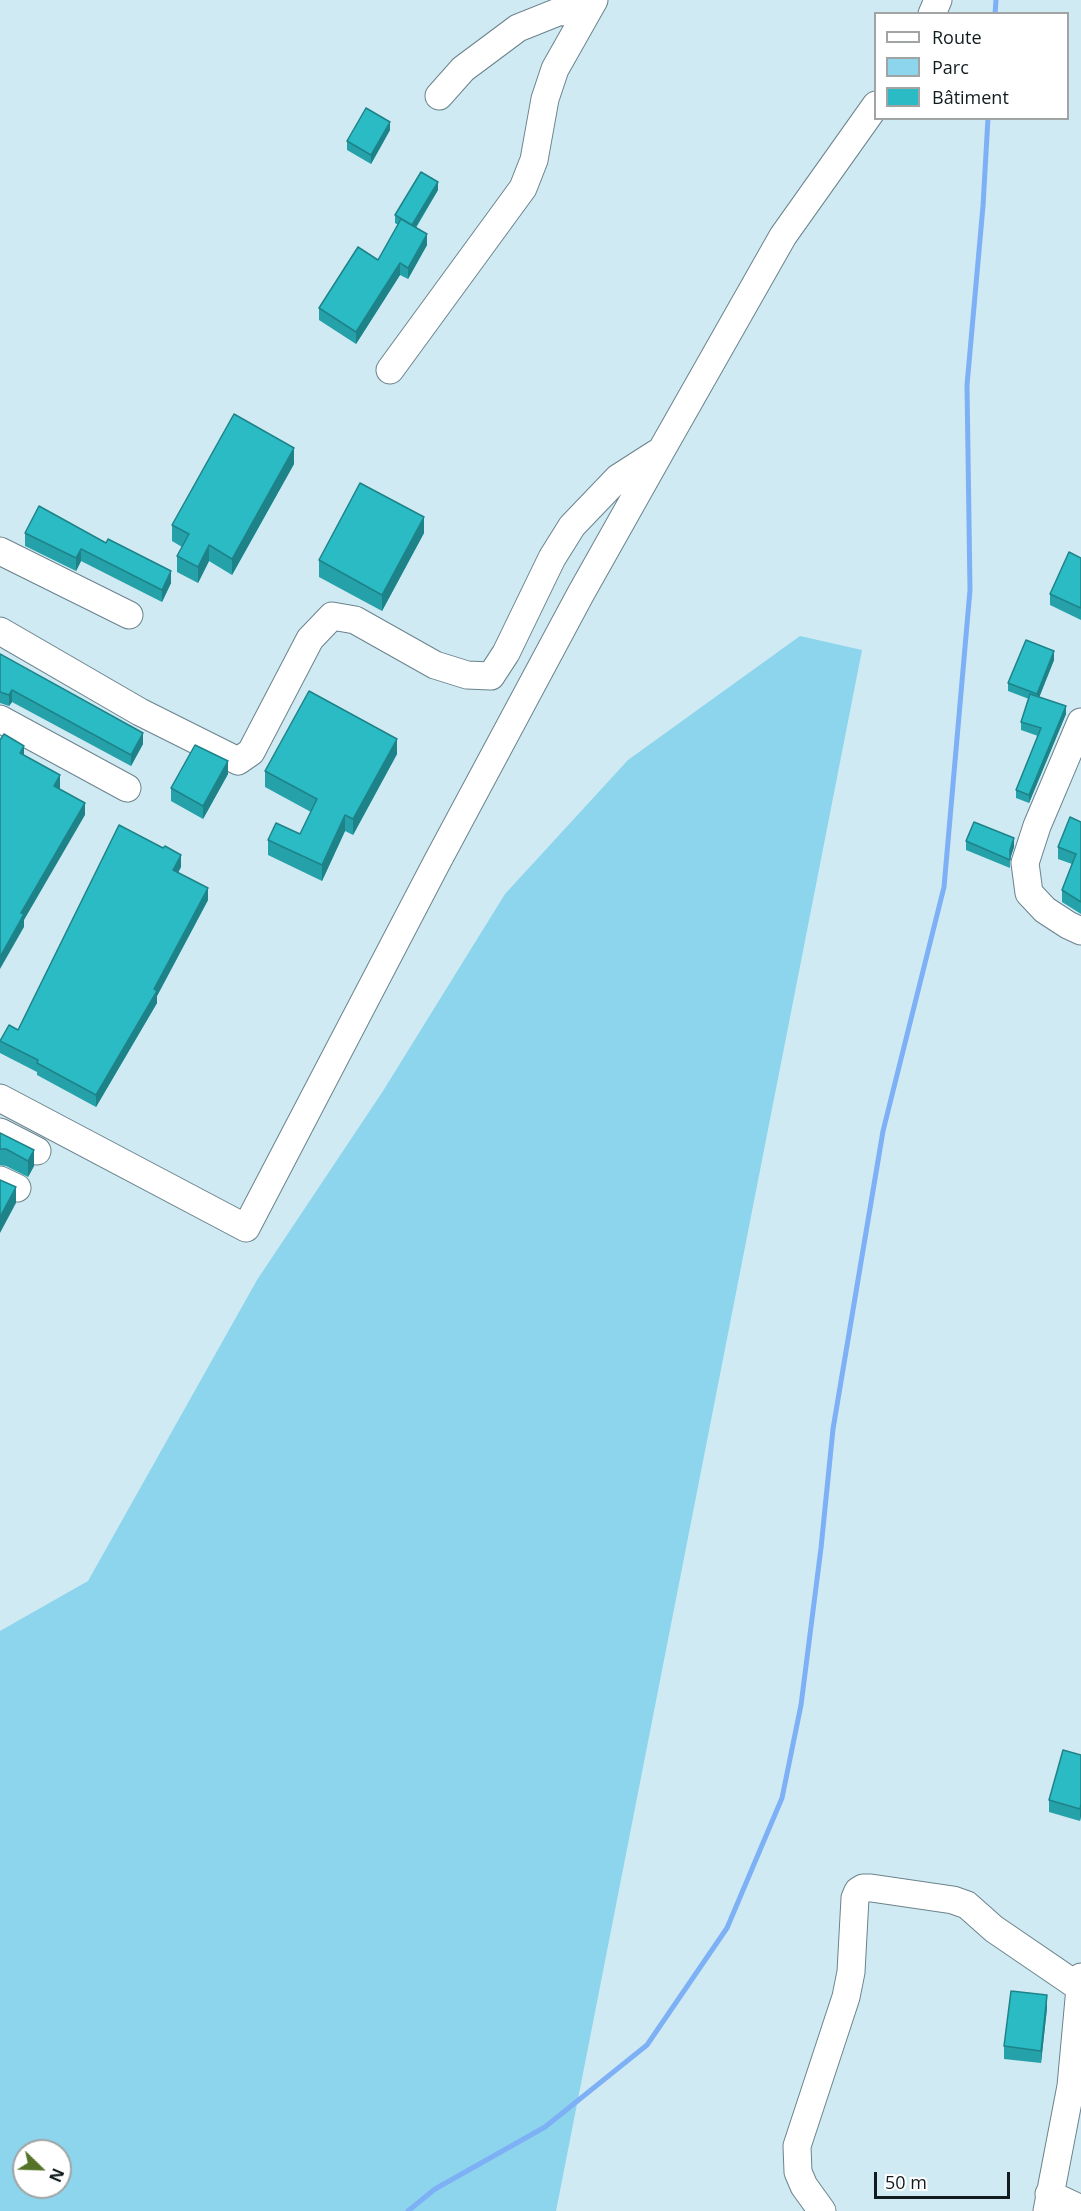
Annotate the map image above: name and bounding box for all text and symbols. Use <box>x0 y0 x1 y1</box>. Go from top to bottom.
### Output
legend <box>874 12 1069 120</box>
text: Route <box>932 25 982 49</box>
text: Parc <box>932 55 969 79</box>
text: Bâtiment <box>932 85 1009 109</box>
north arrow <box>12 2139 72 2199</box>
scale bar <box>877 2160 1014 2198</box>
text: N <box>44 2165 69 2186</box>
text: 50 m <box>885 2170 927 2194</box>

